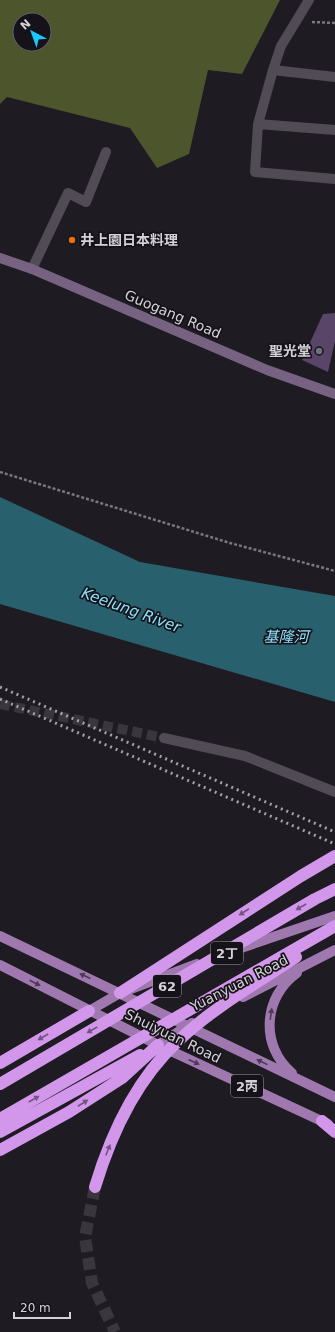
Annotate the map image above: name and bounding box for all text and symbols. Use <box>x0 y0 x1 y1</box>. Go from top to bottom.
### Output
north arrow <box>12 12 52 52</box>
text: N <box>18 17 34 33</box>
place label: 井上園日本料理 <box>80 232 178 248</box>
marker: 井上園日本料理 <box>67 235 77 245</box>
street label: Guogang Road <box>122 286 224 342</box>
place label: 聖光堂 <box>269 343 311 359</box>
marker: 聖光堂 <box>314 346 324 356</box>
water label: Keelung River <box>79 584 184 637</box>
water label: 基隆河 <box>263 628 311 646</box>
one-way arrow <box>295 904 307 911</box>
one-way arrow <box>238 909 250 916</box>
road number: 2丁 <box>211 942 243 964</box>
street label: Yuanyuan Road <box>187 951 291 1015</box>
one-way arrow <box>79 973 90 979</box>
road number: 62 <box>153 975 181 997</box>
one-way arrow <box>29 980 40 986</box>
street label: Shuiyuan Road <box>122 1006 224 1066</box>
one-way arrow <box>268 1008 274 1020</box>
one-way arrow <box>87 1026 97 1034</box>
one-way arrow <box>37 1034 49 1041</box>
one-way arrow <box>188 1059 200 1065</box>
one-way arrow <box>256 1059 268 1065</box>
road number: 2丙 <box>231 1075 263 1097</box>
one-way arrow <box>28 1096 40 1103</box>
one-way arrow <box>77 1100 89 1107</box>
one-way arrow <box>105 1143 111 1155</box>
scale bar <box>14 1294 70 1320</box>
text: 20 m <box>20 1301 51 1315</box>

